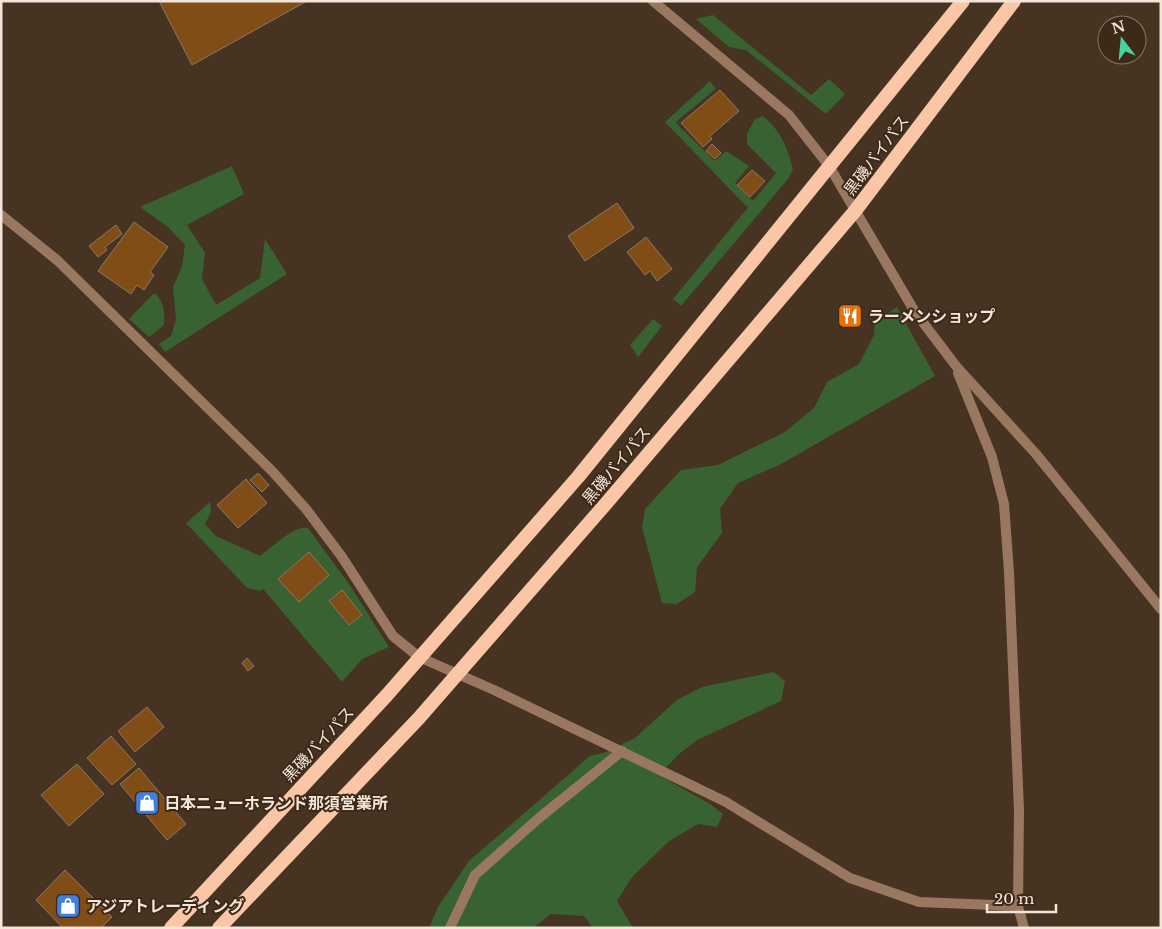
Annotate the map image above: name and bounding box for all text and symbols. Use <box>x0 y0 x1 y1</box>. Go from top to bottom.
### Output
north arrow <box>1097 15 1147 65</box>
text: N <box>1110 17 1127 38</box>
street label: 黒磯バイパス <box>839 111 913 199</box>
restaurant icon: ラーメンショップ <box>837 303 863 329</box>
place label: ラーメンショップ <box>868 306 995 326</box>
street label: 黒磯バイパス <box>578 422 654 508</box>
street label: 黒磯バイパス <box>278 702 358 786</box>
shop icon: 日本ニューホランド那須営業所 <box>134 790 160 816</box>
place label: 日本ニューホランド那須営業所 <box>164 793 388 813</box>
scale bar <box>987 882 1056 914</box>
text: 20 m <box>994 889 1034 908</box>
shop icon: アジアトレーディング <box>55 893 81 919</box>
place label: アジアトレーディング <box>86 896 244 916</box>

